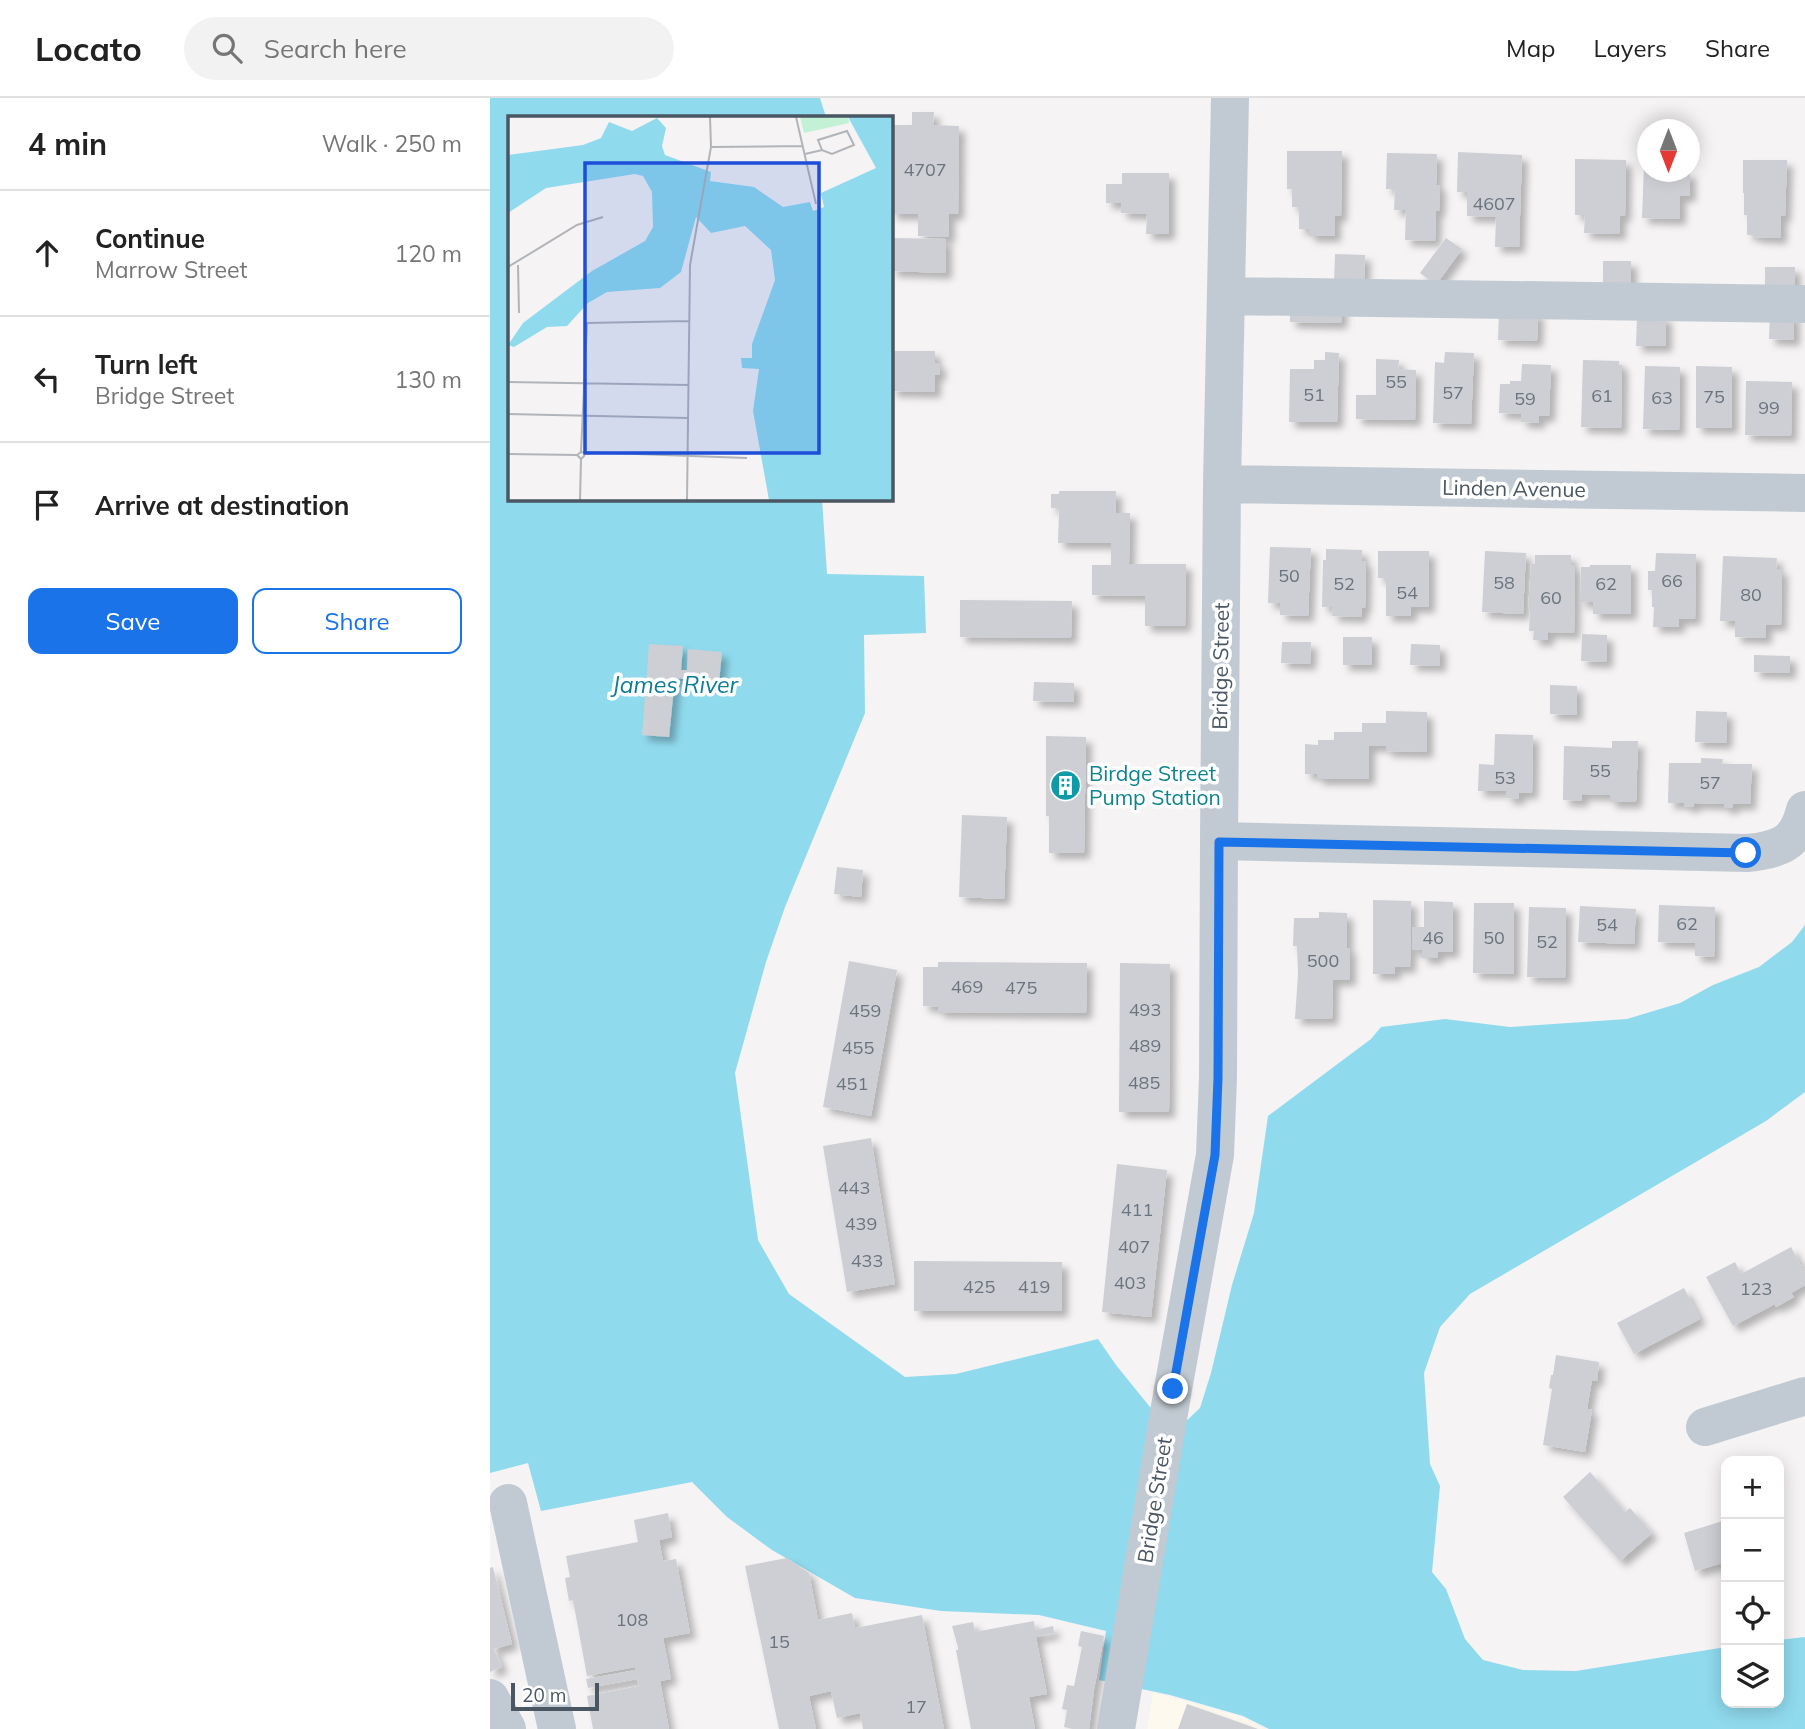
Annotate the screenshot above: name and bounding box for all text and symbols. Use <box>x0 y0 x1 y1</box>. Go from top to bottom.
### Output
search box <box>184 17 674 80</box>
text: Locato <box>35 28 142 69</box>
icon: search <box>208 29 246 67</box>
text: Search here <box>264 32 407 65</box>
text: Map <box>1506 33 1555 63</box>
text: Layers <box>1593 33 1667 63</box>
text: Share <box>1705 33 1770 63</box>
inset map <box>508 116 892 500</box>
north arrow <box>1637 119 1700 182</box>
text: 4 min <box>28 125 107 163</box>
text: Walk · 250 m <box>322 129 462 158</box>
house number: 4707 <box>903 158 947 181</box>
house number: 4607 <box>1472 192 1516 215</box>
text: Continue <box>95 222 205 255</box>
icon: ahead <box>28 234 66 272</box>
text: 120 m <box>394 239 462 268</box>
text: Marrow Street <box>95 255 248 284</box>
text: Turn left <box>95 348 197 381</box>
icon: left <box>28 360 66 398</box>
text: 130 m <box>394 365 462 394</box>
house number: 55 <box>1385 370 1407 393</box>
text: Bridge Street <box>95 381 234 410</box>
house number: 57 <box>1442 381 1464 404</box>
house number: 51 <box>1303 383 1325 406</box>
house number: 61 <box>1591 384 1613 407</box>
house number: 75 <box>1703 385 1725 408</box>
house number: 63 <box>1651 386 1673 409</box>
house number: 59 <box>1514 387 1536 410</box>
house number: 99 <box>1758 396 1780 419</box>
street label: Linden Avenue <box>1442 474 1586 502</box>
icon: arrive <box>28 486 66 524</box>
text: Arrive at destination <box>95 489 350 522</box>
house number: 50 <box>1278 564 1300 587</box>
house number: 66 <box>1661 569 1683 592</box>
house number: 58 <box>1493 571 1515 594</box>
house number: 52 <box>1333 572 1355 595</box>
house number: 62 <box>1595 572 1617 595</box>
house number: 54 <box>1396 581 1418 604</box>
house number: 80 <box>1740 583 1762 606</box>
house number: 60 <box>1540 586 1562 609</box>
button: Save <box>28 588 238 654</box>
button: Share <box>252 588 462 654</box>
street label: Bridge Street <box>1206 602 1234 730</box>
water label: James River <box>610 670 740 699</box>
house number: 55 <box>1589 759 1611 782</box>
place label: Birdge Street Pump Station <box>1089 760 1221 810</box>
house number: 53 <box>1494 766 1516 789</box>
building icon: Birdge Street Pump Station <box>1049 769 1083 803</box>
house number: 57 <box>1699 771 1721 794</box>
route start <box>1730 837 1761 868</box>
house number: 62 <box>1676 912 1698 935</box>
house number: 54 <box>1596 913 1618 936</box>
house number: 46 <box>1422 926 1444 949</box>
house number: 50 <box>1483 926 1505 949</box>
house number: 52 <box>1536 930 1558 953</box>
house number: 500 <box>1307 949 1339 972</box>
house number: 469 <box>951 975 983 998</box>
house number: 475 <box>1005 976 1037 999</box>
house number: 493 <box>1129 998 1161 1021</box>
house number: 459 <box>849 999 881 1022</box>
house number: 489 <box>1129 1034 1161 1057</box>
house number: 455 <box>842 1036 874 1059</box>
house number: 485 <box>1128 1071 1160 1094</box>
house number: 451 <box>836 1072 868 1095</box>
house number: 443 <box>838 1176 870 1199</box>
house number: 411 <box>1121 1198 1153 1221</box>
house number: 439 <box>845 1212 877 1235</box>
house number: 407 <box>1118 1235 1150 1258</box>
house number: 433 <box>851 1249 883 1272</box>
house number: 403 <box>1114 1271 1146 1294</box>
house number: 425 <box>963 1275 995 1298</box>
house number: 419 <box>1018 1275 1050 1298</box>
house number: 123 <box>1740 1277 1772 1300</box>
route end <box>1157 1373 1188 1404</box>
street label: Bridge Street <box>1131 1435 1177 1565</box>
map controls <box>1721 1456 1784 1708</box>
button: + <box>1721 1456 1784 1519</box>
button: − <box>1721 1519 1784 1582</box>
button: locate <box>1721 1582 1784 1645</box>
house number: 108 <box>616 1608 648 1631</box>
house number: 15 <box>768 1630 790 1653</box>
button: layers <box>1721 1645 1784 1708</box>
scale bar <box>511 1680 598 1712</box>
text: 20 m <box>522 1683 566 1707</box>
house number: 17 <box>905 1695 927 1718</box>

